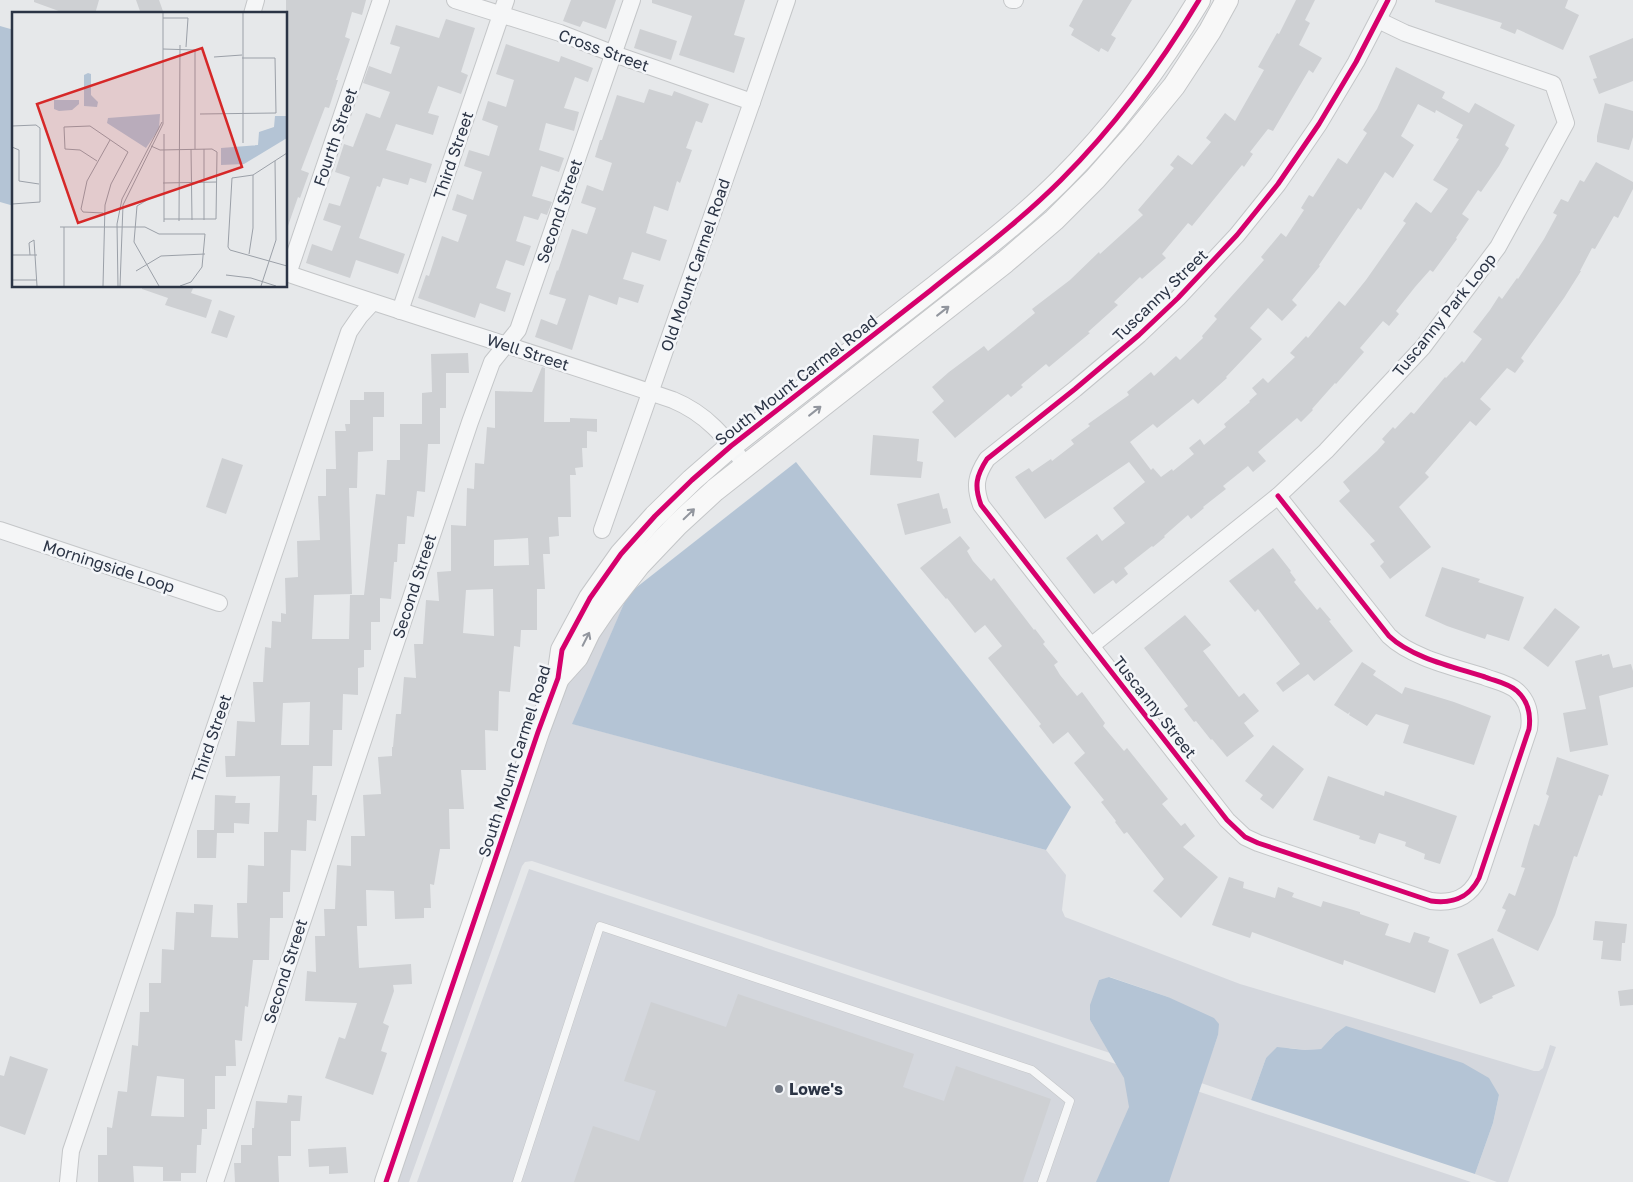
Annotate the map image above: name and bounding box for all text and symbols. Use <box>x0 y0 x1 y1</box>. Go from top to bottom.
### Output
inset map <box>12 12 288 288</box>
street label: Cross Street <box>556 24 652 76</box>
street label: Fourth Street <box>309 85 361 189</box>
street label: Third Street <box>429 109 477 201</box>
street label: Second Street <box>532 156 586 266</box>
street label: Old Mount Carmel Road <box>656 176 734 354</box>
street label: Tuscanny Street <box>1108 245 1212 345</box>
street label: Tuscanny Park Loop <box>1388 249 1500 381</box>
one-way arrow <box>936 305 949 316</box>
street label: South Mount Carmel Road <box>711 310 881 450</box>
street label: Well Street <box>484 329 572 375</box>
one-way arrow <box>808 406 821 417</box>
one-way arrow <box>683 508 695 520</box>
street label: Second Street <box>388 531 440 641</box>
street label: Morningside Loop <box>41 535 178 597</box>
one-way arrow <box>581 631 591 646</box>
street label: Tuscanny Street <box>1109 652 1201 762</box>
street label: South Mount Carmel Road <box>473 662 555 860</box>
street label: Third Street <box>187 692 235 784</box>
street label: Second Street <box>259 916 311 1026</box>
place label: Lowe's <box>789 1079 843 1099</box>
marker: Lowe's <box>773 1083 785 1095</box>

